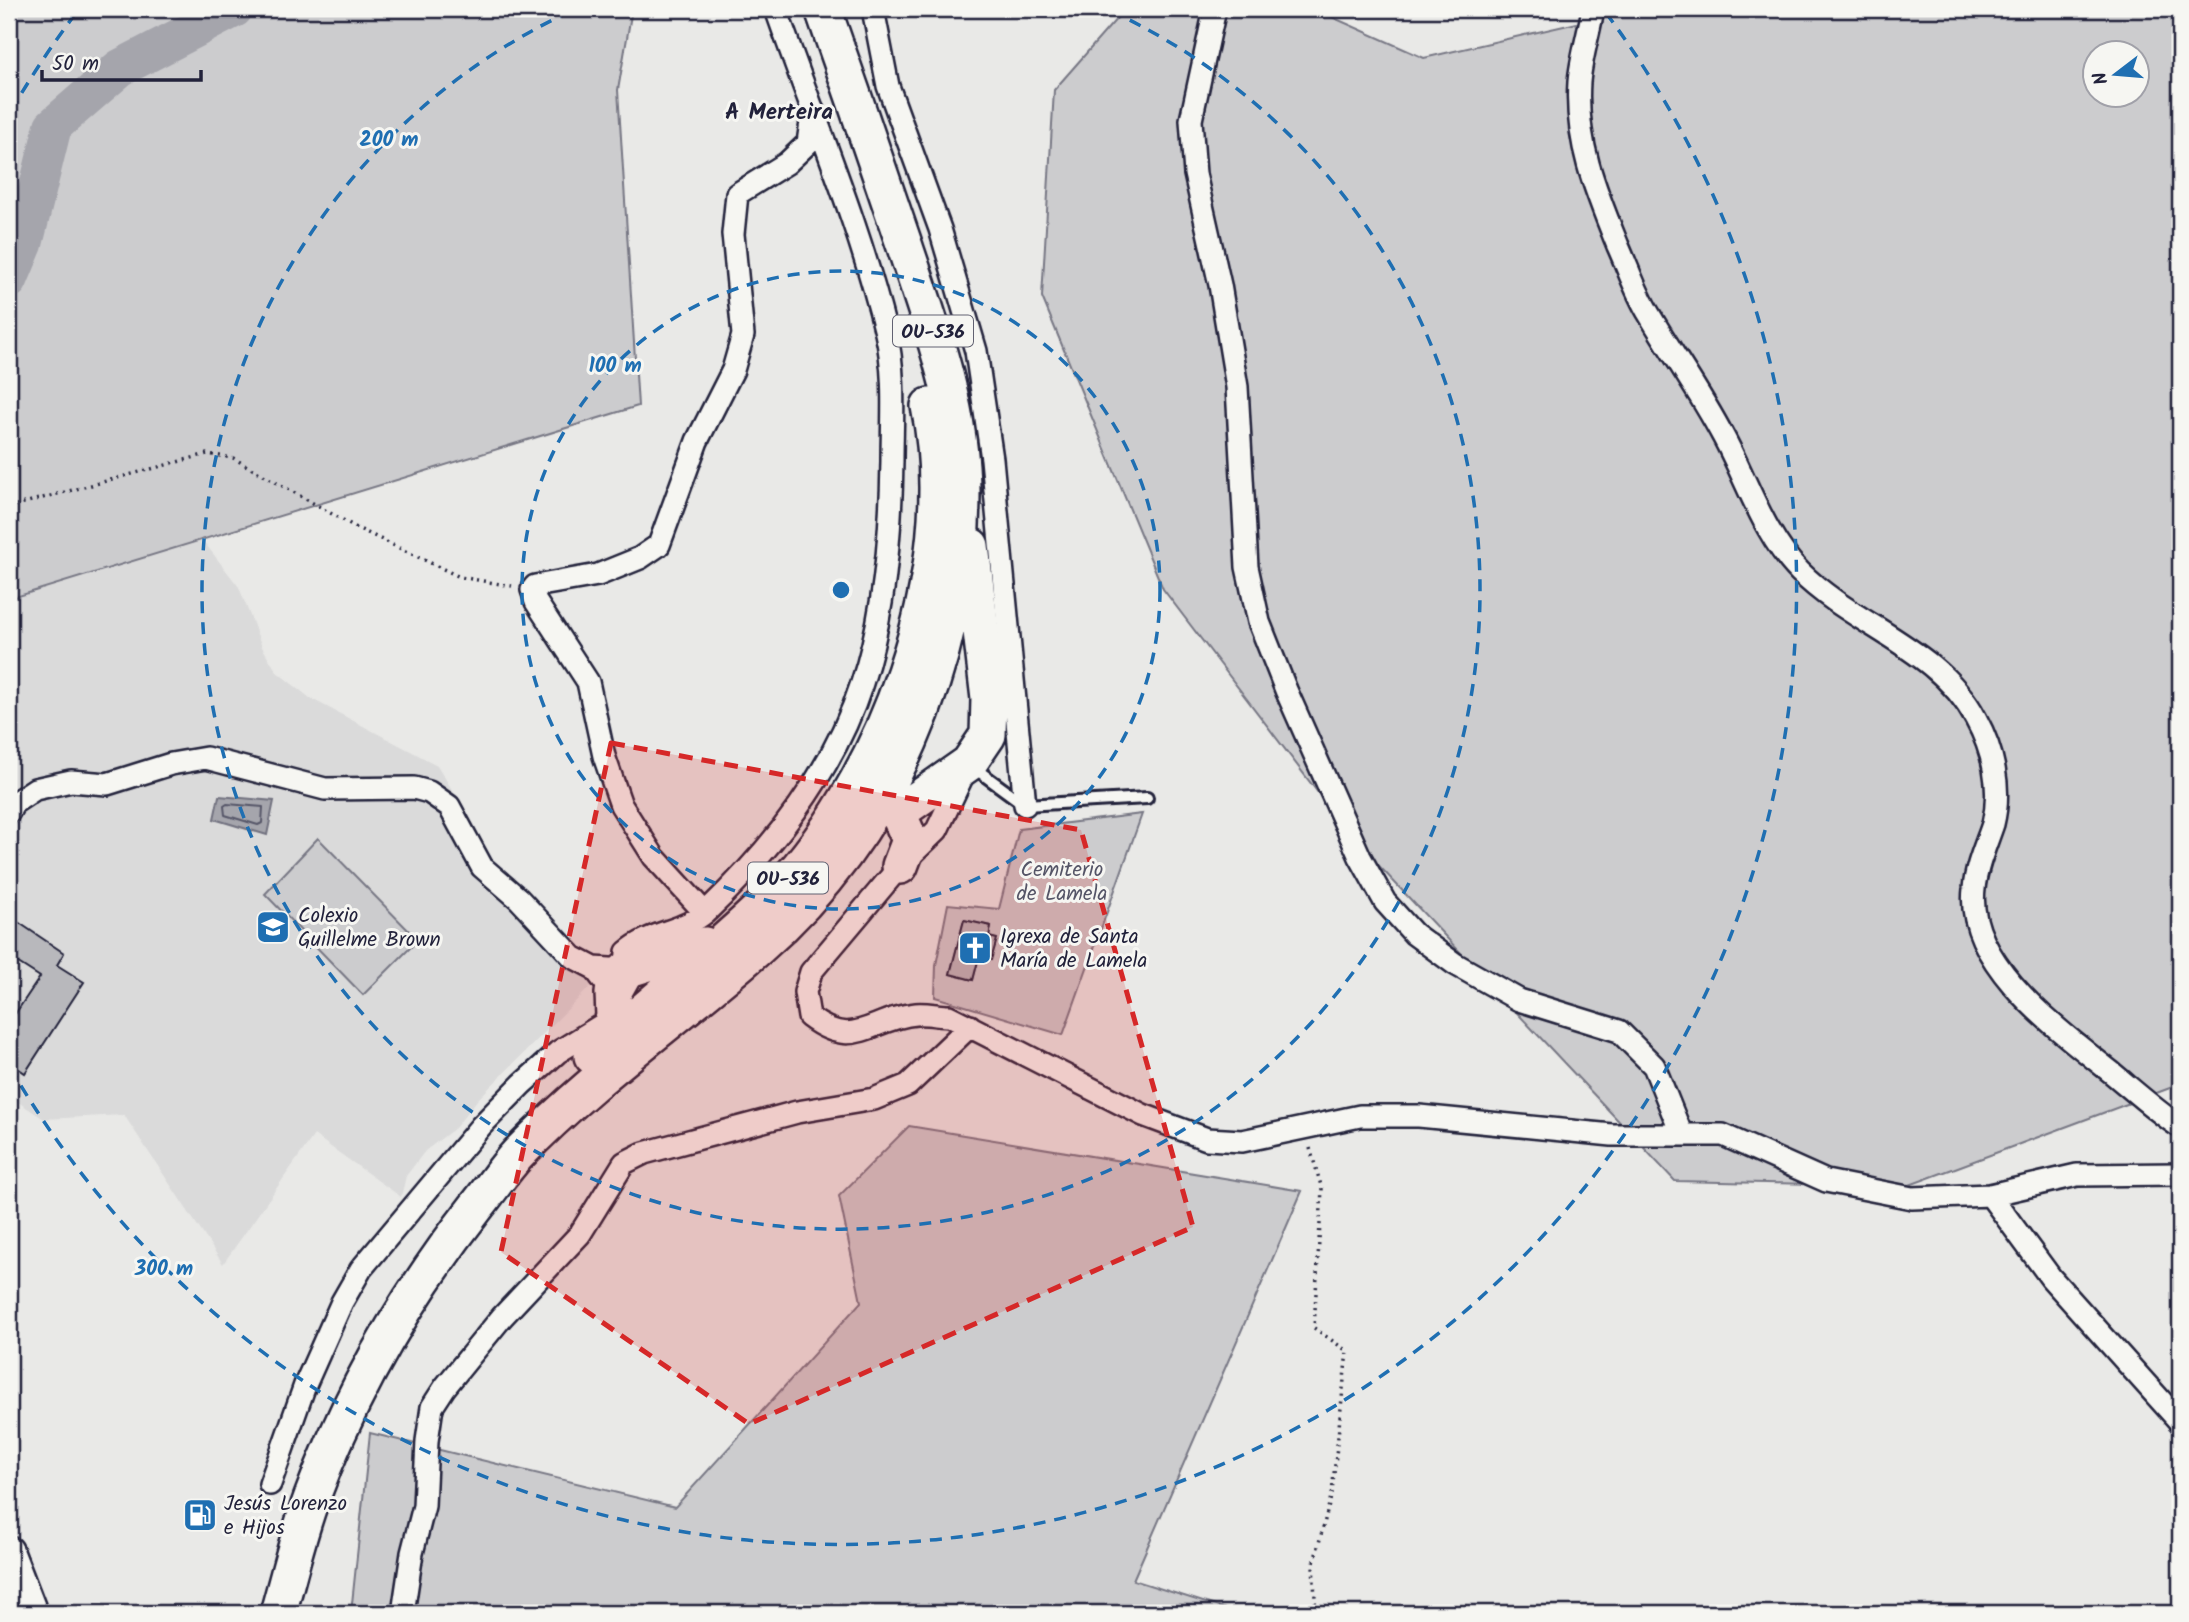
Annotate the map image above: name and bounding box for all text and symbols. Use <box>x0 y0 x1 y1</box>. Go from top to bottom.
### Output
scale bar <box>42 38 201 82</box>
north arrow <box>2080 38 2150 108</box>
text: 50 m <box>52 48 99 81</box>
text: N <box>2086 68 2118 88</box>
district label: A Merteira <box>725 95 833 131</box>
text: 200 m <box>359 124 419 157</box>
road number: OU-536 <box>893 316 973 346</box>
text: 100 m <box>588 350 642 383</box>
centre of rings <box>829 578 853 602</box>
park label: Cemiterio de Lamela <box>1017 854 1107 911</box>
road number: OU-536 <box>748 862 828 894</box>
place label: Colexio Guillelme Brown <box>298 900 441 957</box>
school or university icon: Colexio Guillelme Brown <box>254 908 292 946</box>
place label: Igrexa de Santa María de Lamela <box>1000 921 1147 978</box>
church icon: Igrexa de Santa María de Lamela <box>956 929 994 967</box>
text: 300 m <box>134 1253 193 1286</box>
place label: Jesús Lorenzo e Hijos <box>224 1488 347 1545</box>
fuel station icon: Jesús Lorenzo e Hijos <box>181 1496 219 1534</box>

